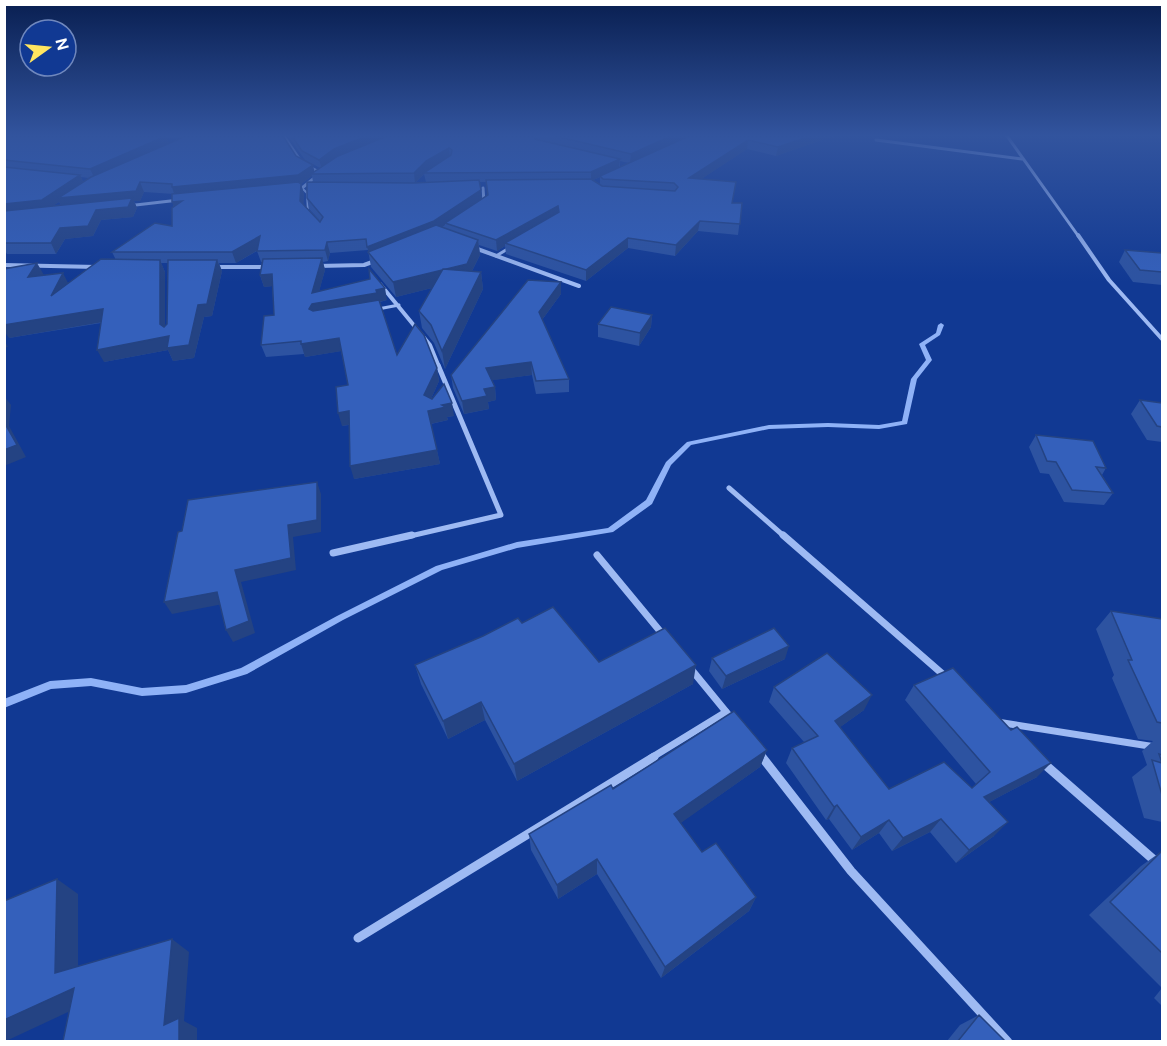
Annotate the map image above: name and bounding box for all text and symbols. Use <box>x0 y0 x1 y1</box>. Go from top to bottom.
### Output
north arrow <box>18 18 78 78</box>
text: N <box>50 36 74 53</box>

